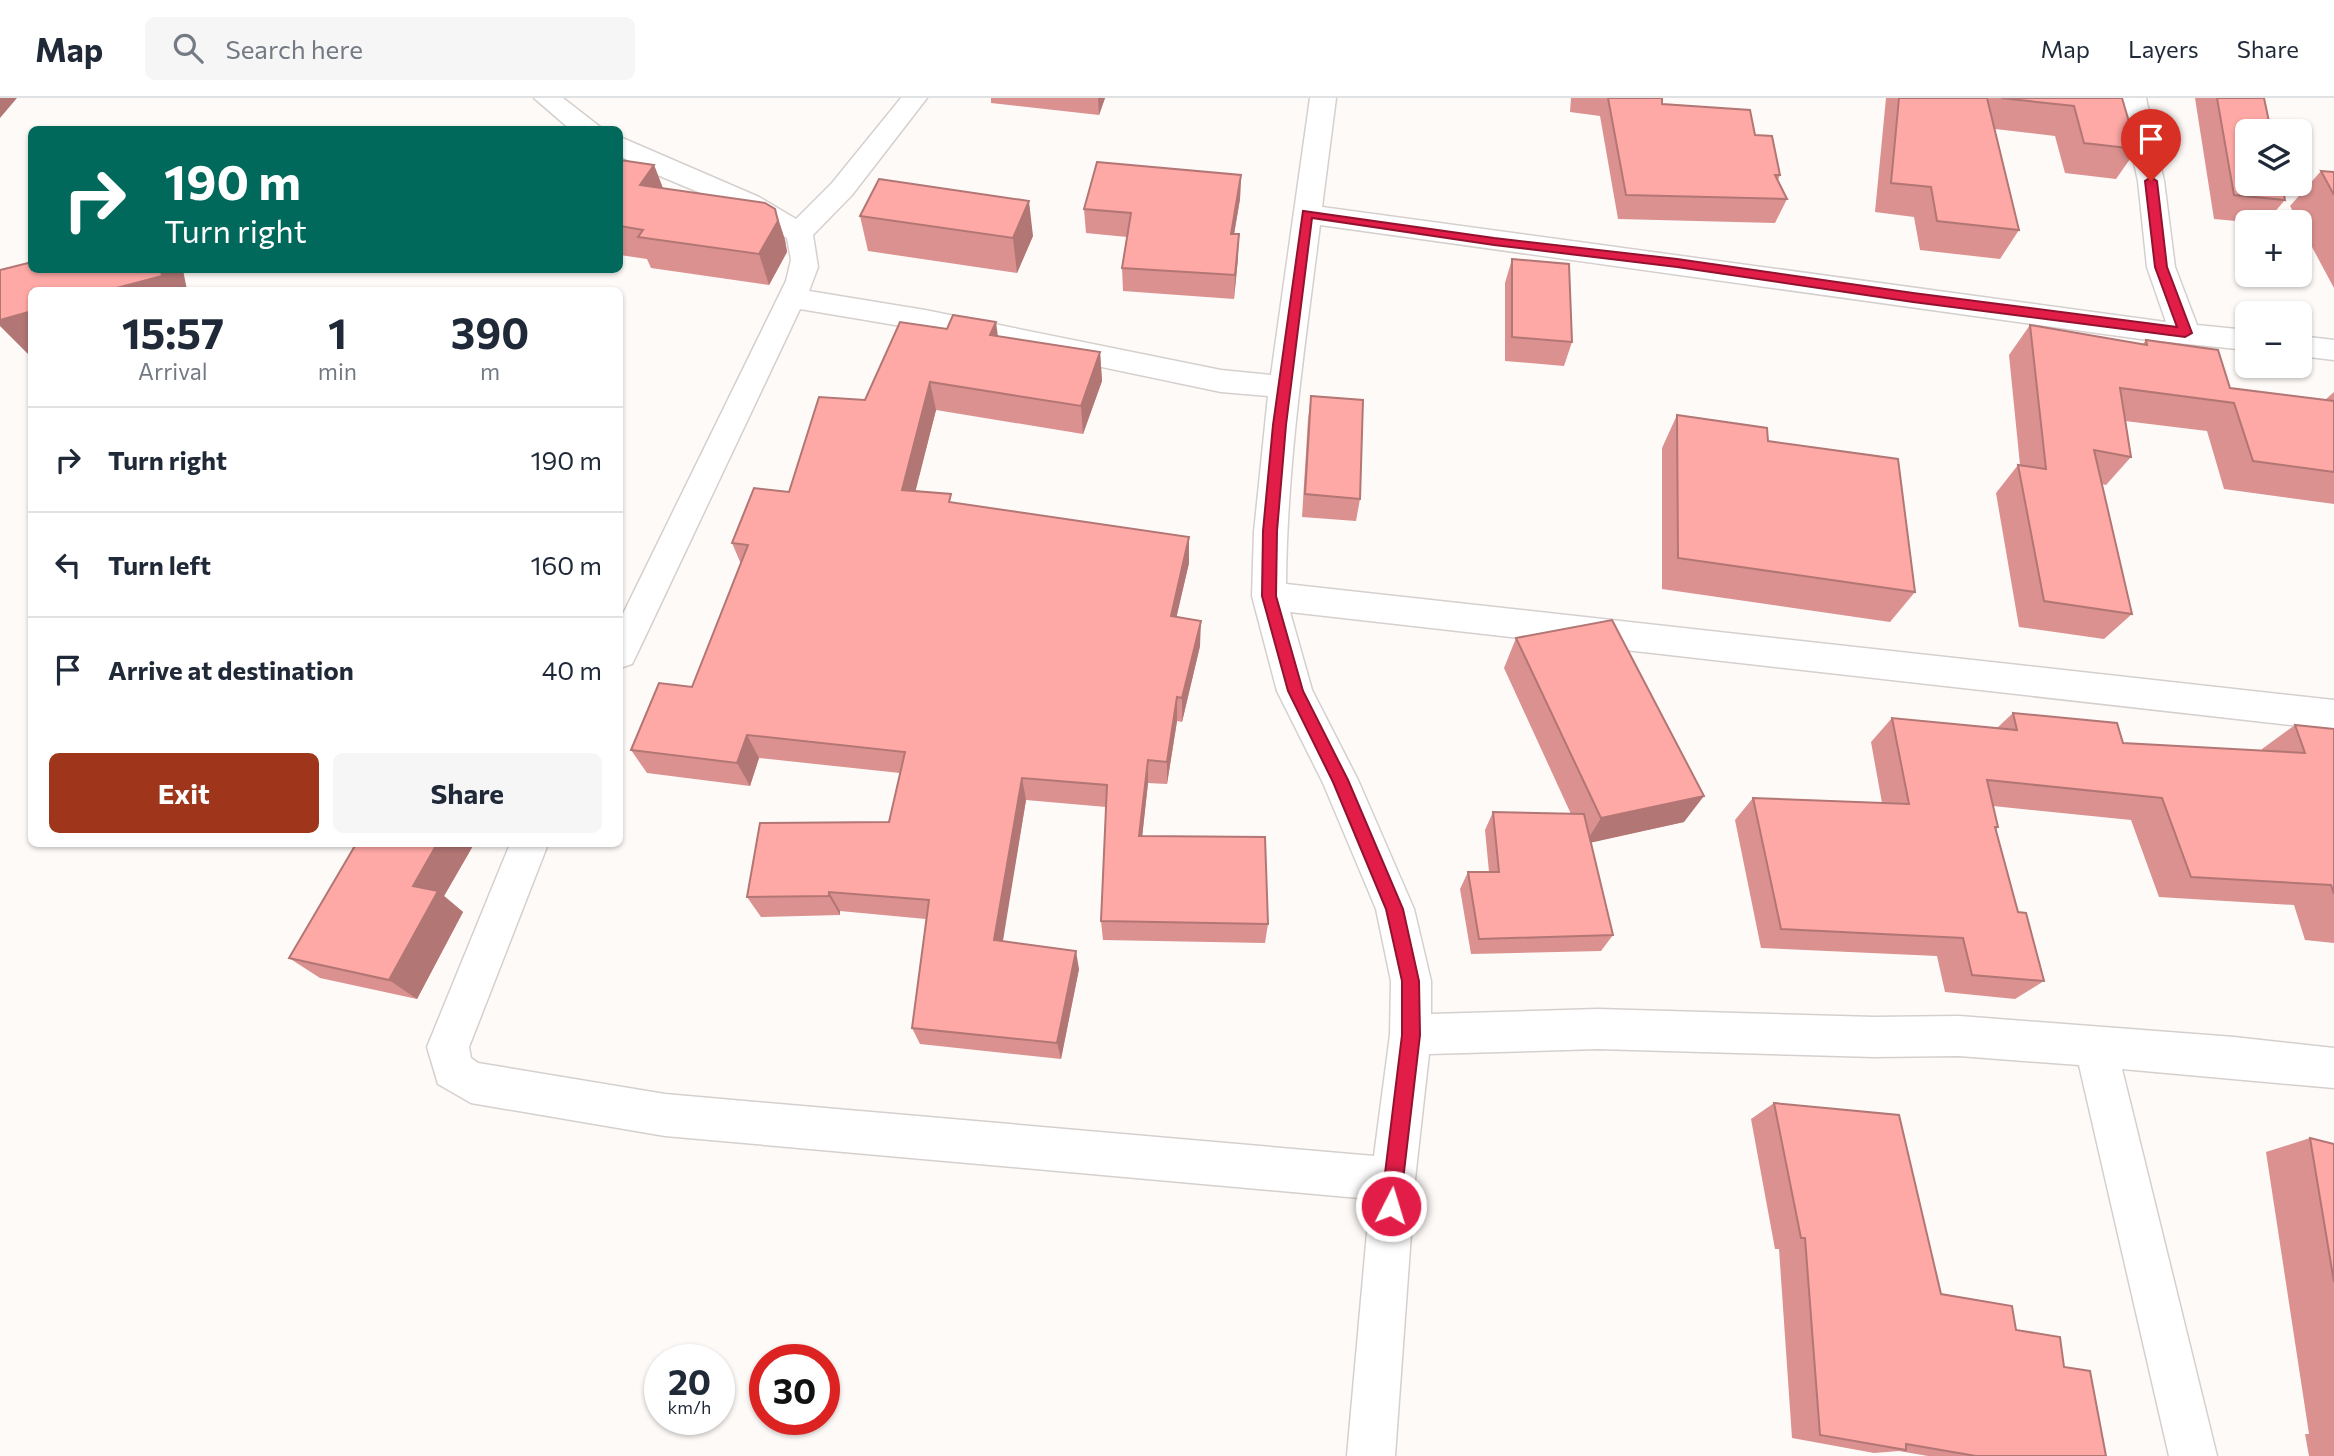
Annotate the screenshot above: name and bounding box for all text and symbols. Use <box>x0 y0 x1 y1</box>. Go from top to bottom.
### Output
search box <box>145 17 635 80</box>
text: Map <box>35 28 103 69</box>
icon: search <box>169 29 207 67</box>
text: Search here <box>225 33 363 64</box>
text: Map <box>2041 34 2090 63</box>
text: Layers <box>2128 34 2199 63</box>
text: Share <box>2237 34 2299 63</box>
pin <box>2121 109 2181 181</box>
map controls <box>2235 119 2312 378</box>
button: layers <box>2235 119 2312 196</box>
icon: arrive <box>2132 120 2170 158</box>
text: 190 m <box>164 150 301 210</box>
icon: right <box>49 154 140 245</box>
text: Turn right <box>164 210 307 250</box>
button: + <box>2235 210 2312 287</box>
button: − <box>2235 301 2312 378</box>
text: 15:57 <box>122 306 224 358</box>
text: 1 <box>328 306 347 358</box>
text: 390 <box>451 306 529 358</box>
text: Arrival <box>138 357 208 385</box>
text: min <box>318 357 357 385</box>
text: m <box>480 357 500 385</box>
icon: right <box>49 441 87 479</box>
text: Turn right <box>108 444 227 475</box>
text: 190 m <box>530 444 602 475</box>
icon: left <box>49 546 87 584</box>
text: Turn left <box>108 549 211 580</box>
text: 160 m <box>530 549 602 580</box>
icon: arrive <box>49 651 87 689</box>
text: Arrive at destination <box>108 654 354 685</box>
text: 40 m <box>542 654 602 685</box>
button: Exit <box>49 753 319 833</box>
button: Share <box>333 753 602 833</box>
position arrow <box>1354 1169 1428 1243</box>
speed limit sign: 30 <box>749 1344 840 1435</box>
text: 20 <box>668 1359 711 1402</box>
text: km/h <box>668 1396 711 1418</box>

